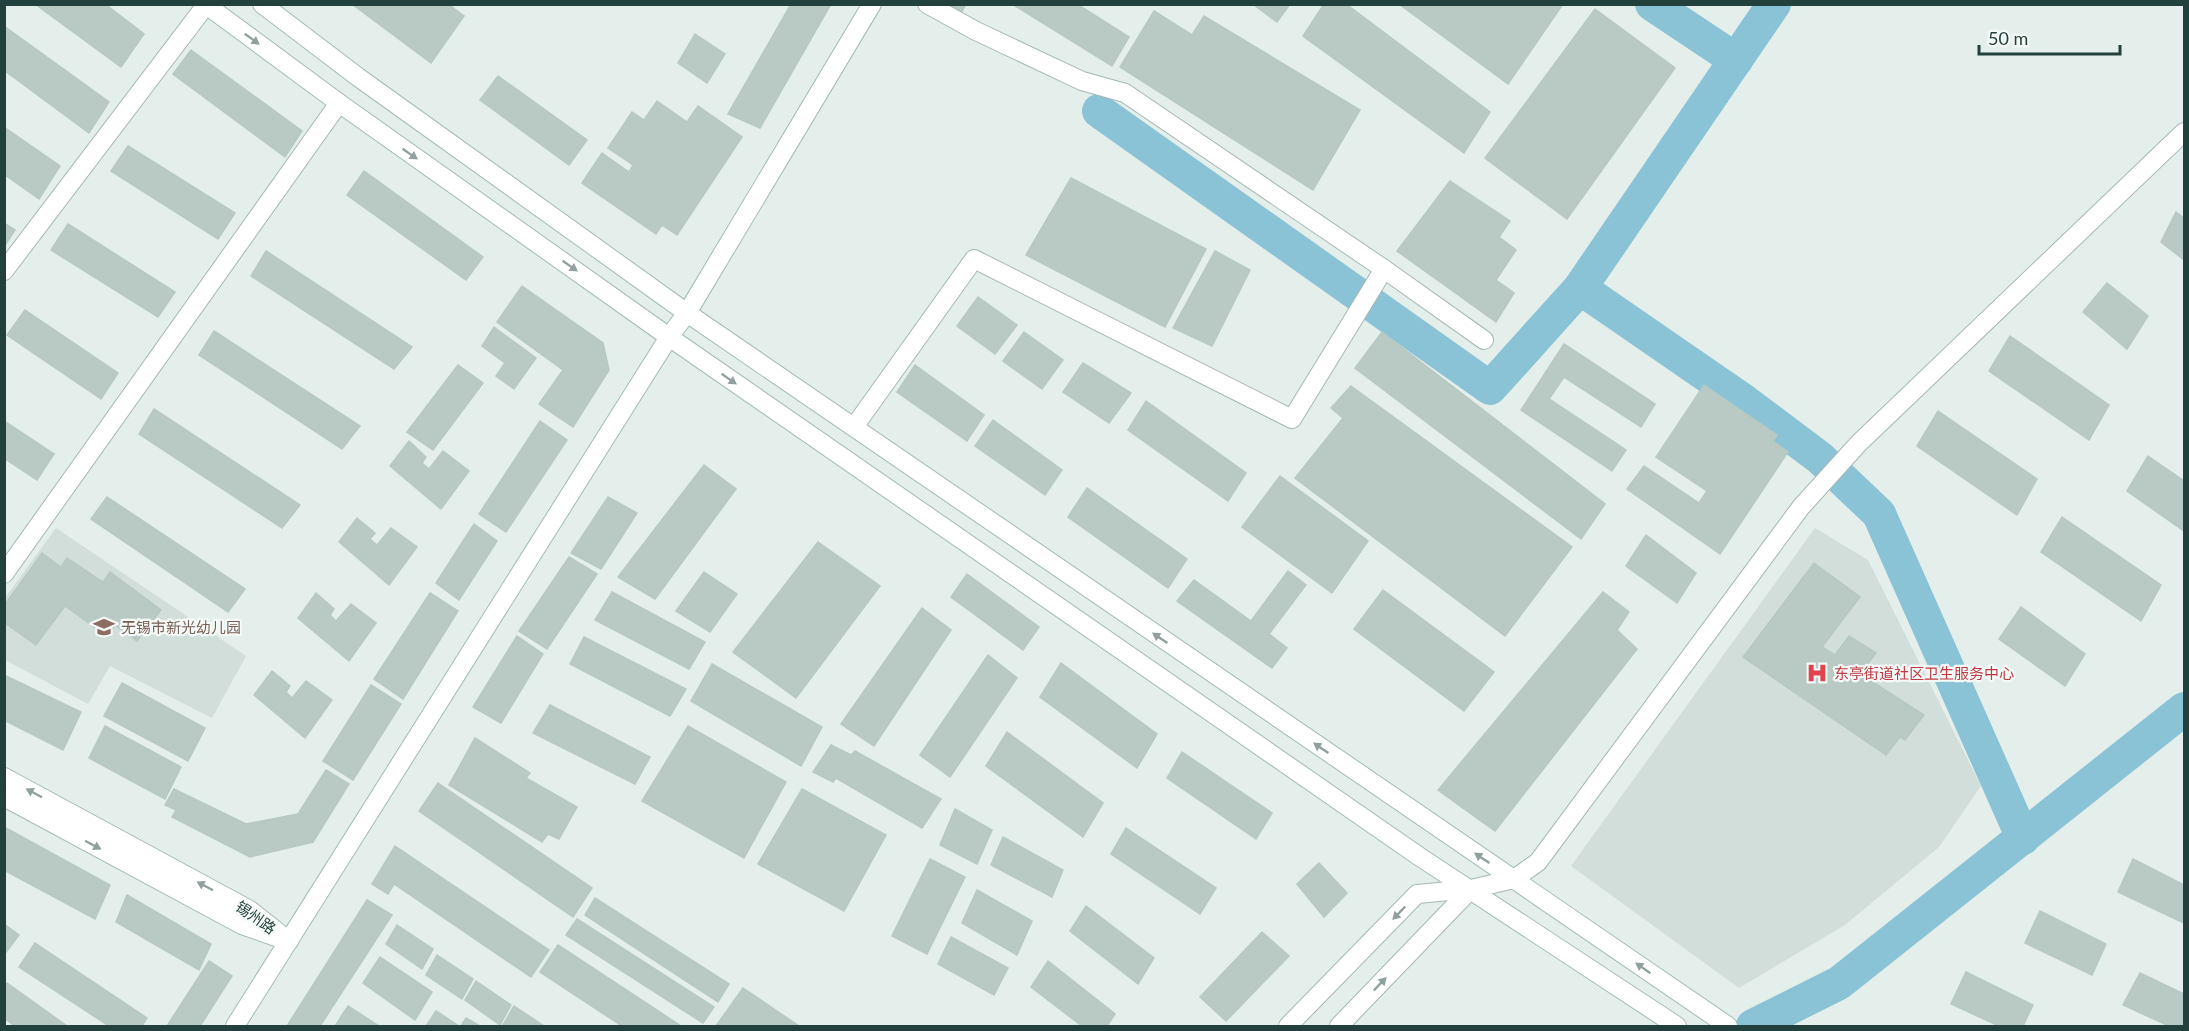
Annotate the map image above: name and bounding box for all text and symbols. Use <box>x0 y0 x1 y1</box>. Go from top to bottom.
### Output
scale bar <box>1979 18 2120 56</box>
text: 50 m <box>1988 27 2028 49</box>
one-way arrow <box>244 33 260 45</box>
one-way arrow <box>402 148 418 160</box>
one-way arrow <box>561 260 577 272</box>
one-way arrow <box>721 373 737 384</box>
school or university icon: 无锡市新光幼儿园 <box>92 615 116 639</box>
place label: 无锡市新光幼儿园 <box>121 618 241 636</box>
one-way arrow <box>1152 633 1168 644</box>
hospital icon: 东亭街道社区卫生服务中心 <box>1805 661 1829 685</box>
place label: 东亭街道社区卫生服务中心 <box>1834 664 2014 682</box>
one-way arrow <box>1313 742 1329 754</box>
one-way arrow <box>25 788 42 798</box>
one-way arrow <box>85 840 102 850</box>
one-way arrow <box>1474 853 1490 864</box>
one-way arrow <box>197 881 214 891</box>
street label: 锡州路 <box>232 897 280 937</box>
one-way arrow <box>1392 905 1406 920</box>
one-way arrow <box>1635 962 1651 974</box>
one-way arrow <box>1372 978 1386 992</box>

